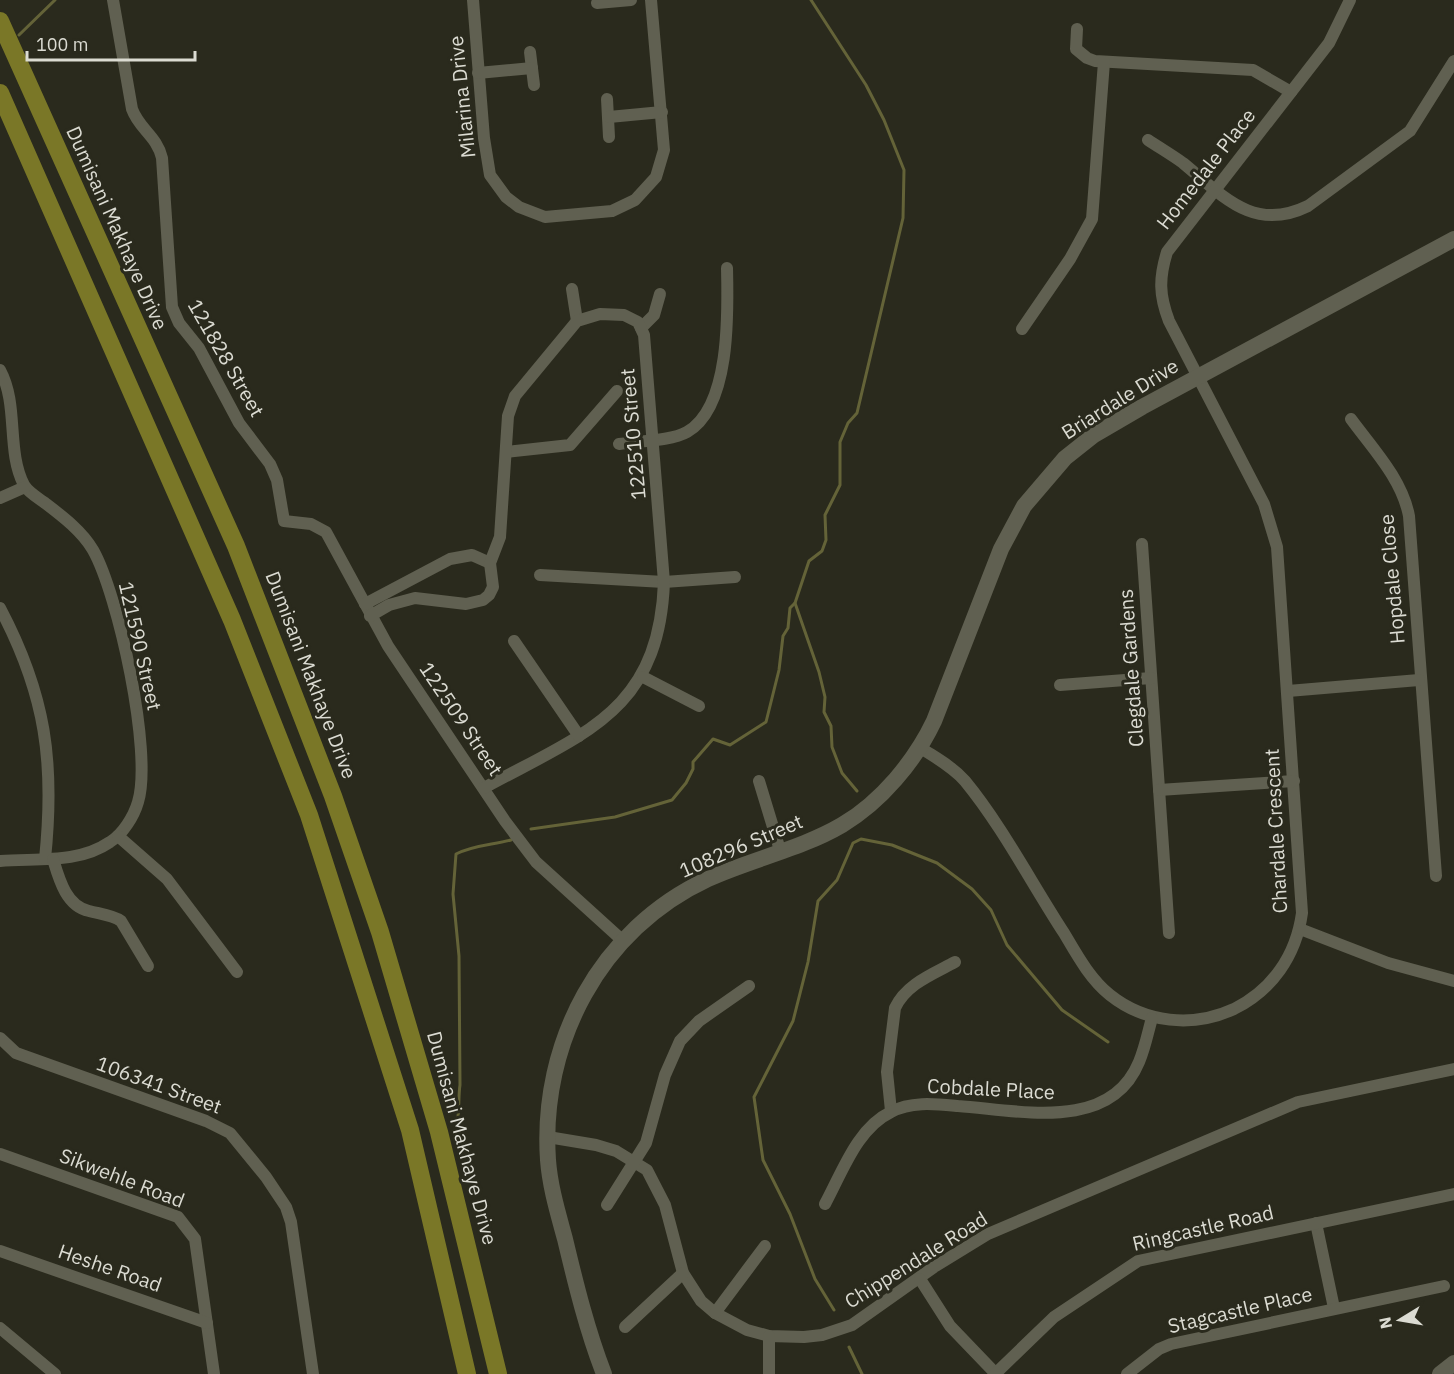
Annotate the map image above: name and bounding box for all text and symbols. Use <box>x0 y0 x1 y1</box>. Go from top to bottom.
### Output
scale bar <box>27 24 195 62</box>
text: 100 m <box>36 33 88 56</box>
street label: Milarina Drive <box>442 35 481 160</box>
street label: Homedale Place <box>1150 103 1261 235</box>
street label: Dumisani Makhaye Drive <box>60 122 175 334</box>
street label: 121828 Street <box>182 294 271 421</box>
street label: Briardale Drive <box>1056 352 1183 445</box>
street label: 122510 Street <box>613 367 652 501</box>
street label: Hopdale Close <box>1372 513 1411 645</box>
street label: Dumisani Makhaye Drive <box>259 567 364 782</box>
street label: 121590 Street <box>113 579 168 713</box>
street label: Clegdale Gardens <box>1112 588 1149 748</box>
street label: 122509 Street <box>413 657 509 781</box>
street label: Chardale Crescent <box>1258 748 1293 914</box>
street label: 108296 Street <box>675 807 807 884</box>
street label: Dumisani Makhaye Drive <box>421 1028 504 1248</box>
street label: 106341 Street <box>93 1049 226 1120</box>
street label: Cobdale Place <box>927 1072 1056 1105</box>
street label: Sikwehle Road <box>56 1141 189 1214</box>
street label: Ringcastle Road <box>1130 1198 1276 1257</box>
street label: Chippendale Road <box>839 1205 992 1314</box>
street label: Heshe Road <box>55 1237 166 1298</box>
street label: Stagcastle Place <box>1165 1280 1315 1339</box>
north arrow <box>1370 1290 1430 1350</box>
text: N <box>1374 1315 1396 1330</box>

